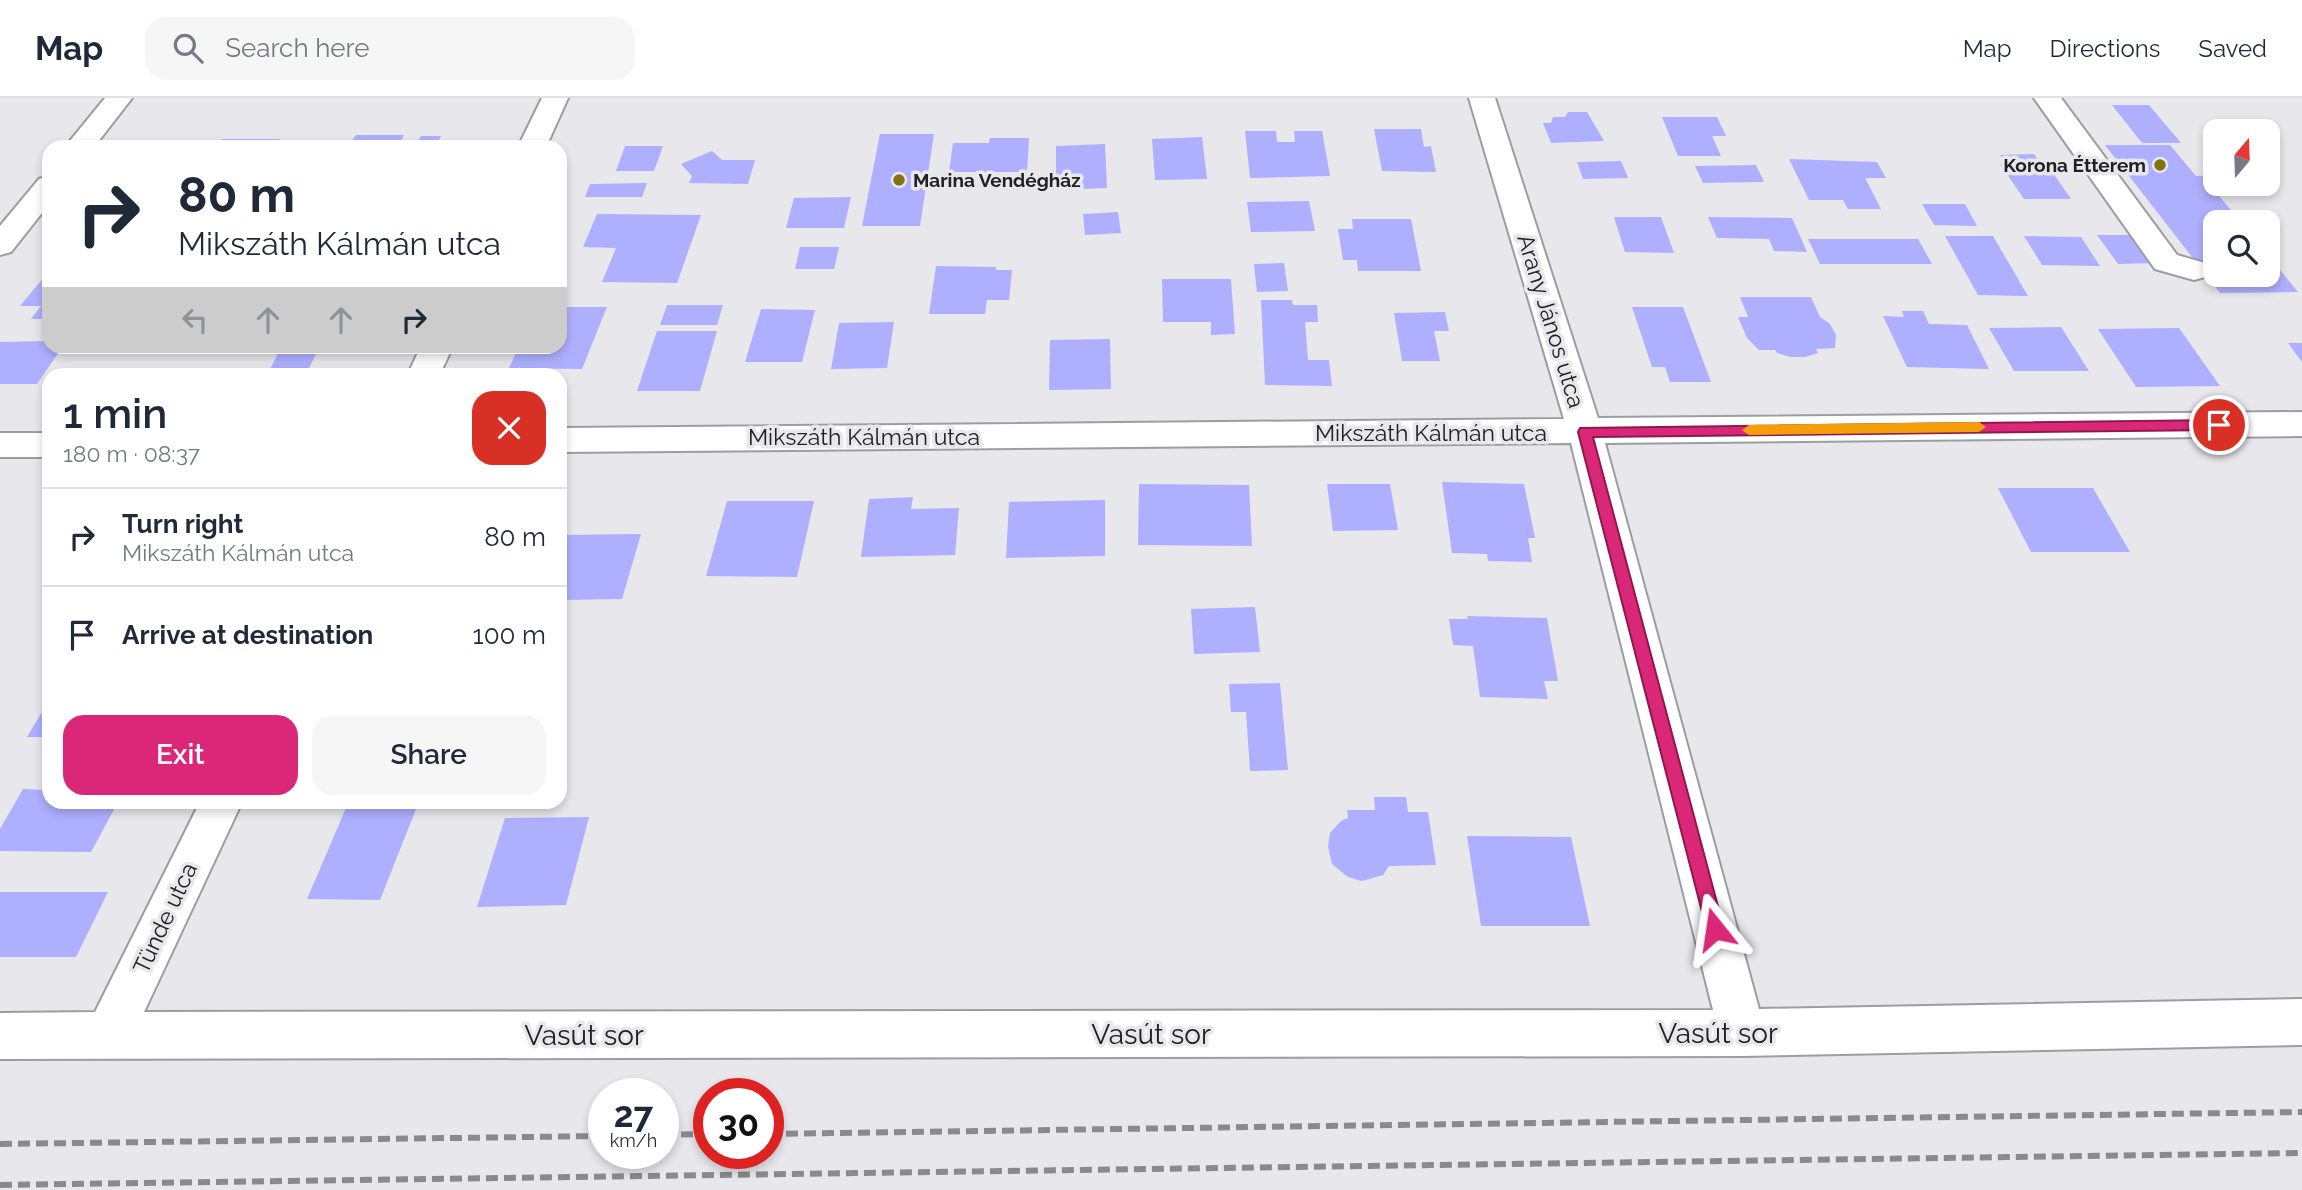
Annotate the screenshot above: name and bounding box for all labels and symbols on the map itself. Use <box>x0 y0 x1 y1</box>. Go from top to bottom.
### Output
north arrow <box>2203 119 2280 196</box>
place label: Korona Étterem <box>2003 154 2146 176</box>
marker: Korona Étterem <box>2152 157 2168 173</box>
place label: Marina Vendégház <box>913 169 1081 191</box>
marker: Marina Vendégház <box>891 172 907 188</box>
street label: Arany János utca <box>1512 231 1591 411</box>
pin <box>2189 395 2249 455</box>
street label: Mikszáth Kálmán utca <box>1315 419 1547 446</box>
street label: Mikszáth Kálmán utca <box>748 423 980 450</box>
street label: Tünde utca <box>127 858 202 978</box>
position arrow <box>1678 892 1752 966</box>
street label: Vasút sor <box>1658 1017 1778 1050</box>
street label: Vasút sor <box>1091 1018 1211 1051</box>
street label: Vasút sor <box>524 1019 644 1052</box>
speed limit sign: 30 <box>693 1078 784 1169</box>

